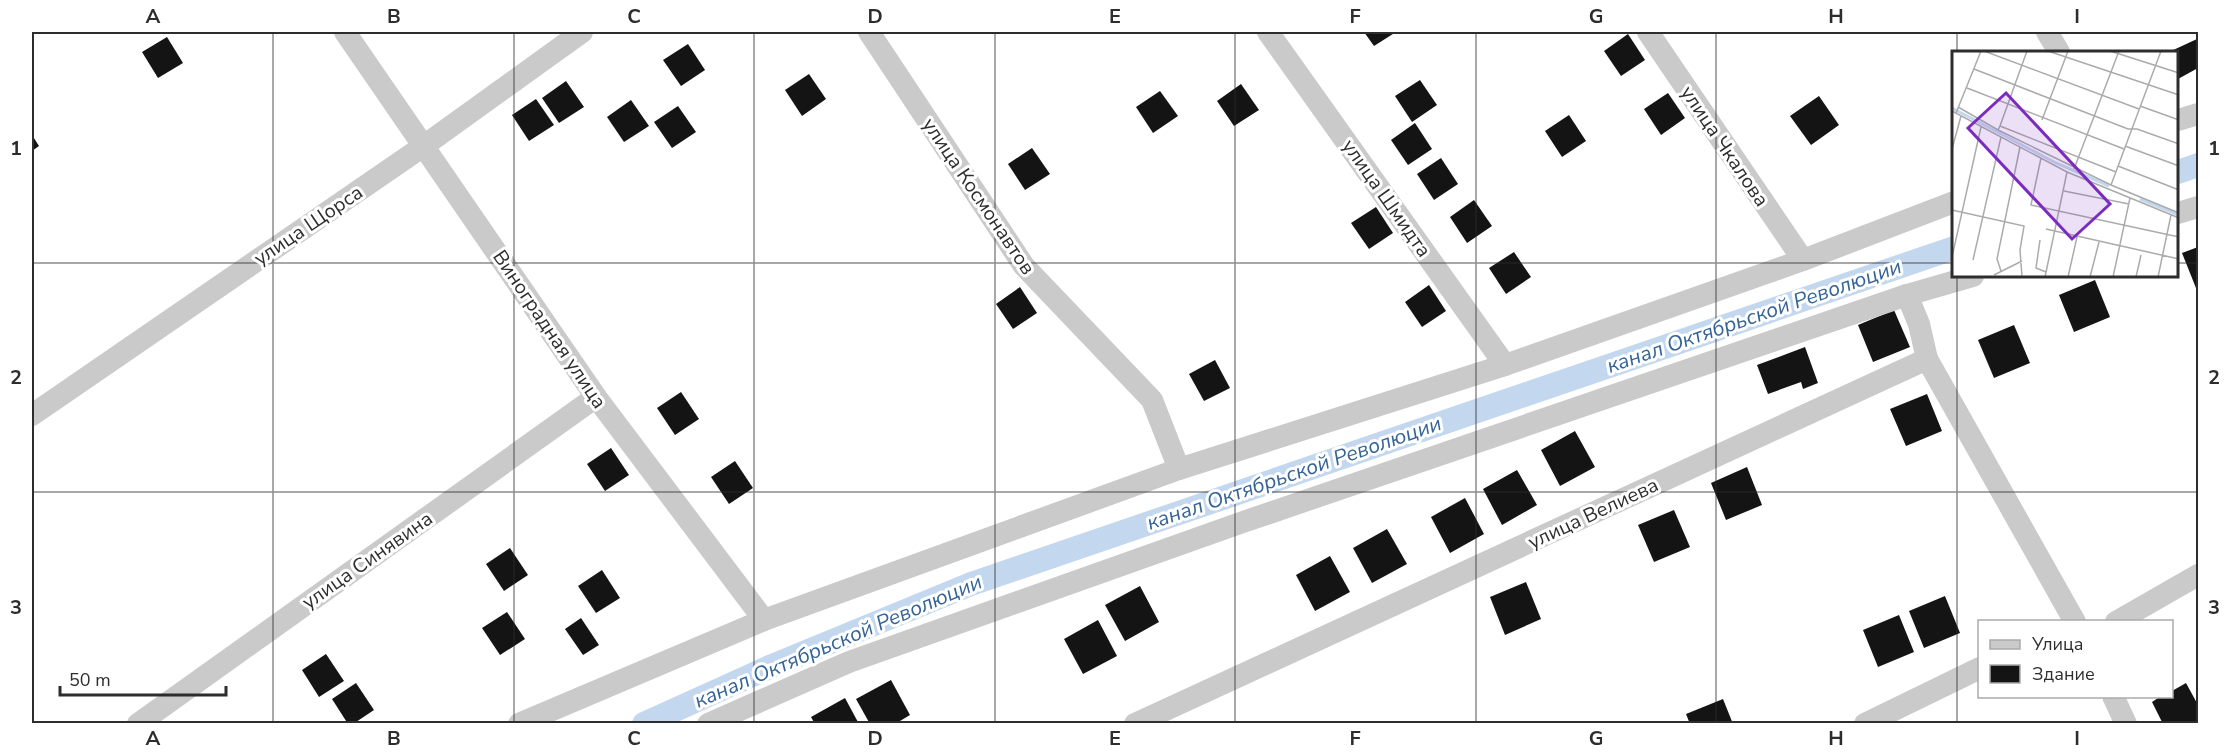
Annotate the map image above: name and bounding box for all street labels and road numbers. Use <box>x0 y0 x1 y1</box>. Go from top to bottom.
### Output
street label: улица Чкалова <box>1674 81 1775 212</box>
street label: улица Космонавтов <box>916 113 1041 280</box>
street label: улица Шмидта <box>1336 134 1437 263</box>
street label: улица Щорса <box>248 179 368 272</box>
street label: Виноградная улица <box>486 245 613 414</box>
street label: улица Велиева <box>1524 471 1663 555</box>
street label: улица Синявина <box>297 505 438 616</box>

